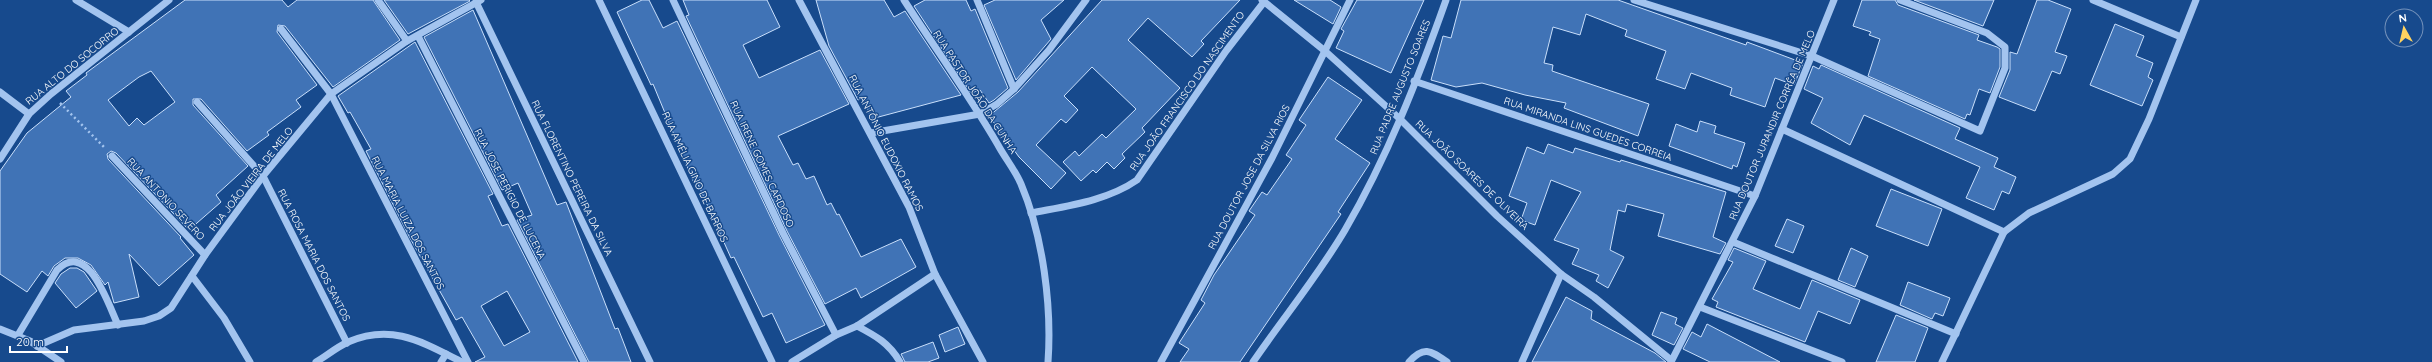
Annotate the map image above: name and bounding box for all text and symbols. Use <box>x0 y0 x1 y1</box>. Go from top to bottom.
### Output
north arrow <box>2384 8 2424 48</box>
street label: RUA JOÃO FRANCISCO DO NASCIMENTO <box>1127 9 1247 173</box>
text: N <box>2398 11 2408 26</box>
street label: RUA PADRE AUGUSTO SOARES <box>1367 17 1433 156</box>
street label: RUA ALTO DO SOCORRO <box>23 24 122 108</box>
street label: RUA PASTOR JOÃO DA CUNHA <box>930 28 1020 157</box>
street label: RUA DOUTOR JURANDIR CORRÊA DE MELO <box>1726 28 1818 222</box>
street label: RUA ANTÔNIO EUDOXIO RAMOS <box>846 73 926 214</box>
street label: RUA MIRANDA LINS GUEDES CORREIA <box>1502 94 1674 164</box>
street label: RUA FLORENTINO PEREIRA DA SILVA <box>529 98 616 259</box>
street label: RUA IRENE GOMES CARDOSO <box>727 99 797 230</box>
street label: RUA DOUTOR JOSE DA SILVA RIOS <box>1205 102 1293 252</box>
street label: RUA AMÉLIA GINO DE BARROS <box>659 110 731 245</box>
street label: RUA JOÃO SOARES DE OLIVEIRA <box>1413 117 1532 233</box>
street label: RUA JOÃO VIEIRA DE MELO <box>206 124 296 234</box>
street label: RUA JOSE PERIGIO DE LUCENA <box>471 127 549 262</box>
street label: RUA MARIA LUIZA DOS SANTOS <box>369 154 448 292</box>
street label: RUA ANTONIO SEVERO <box>124 155 208 243</box>
street label: RUA ROSA MARIA DOS SANTOS <box>275 187 353 324</box>
scale bar <box>10 328 67 354</box>
text: 20 m <box>16 334 44 349</box>

